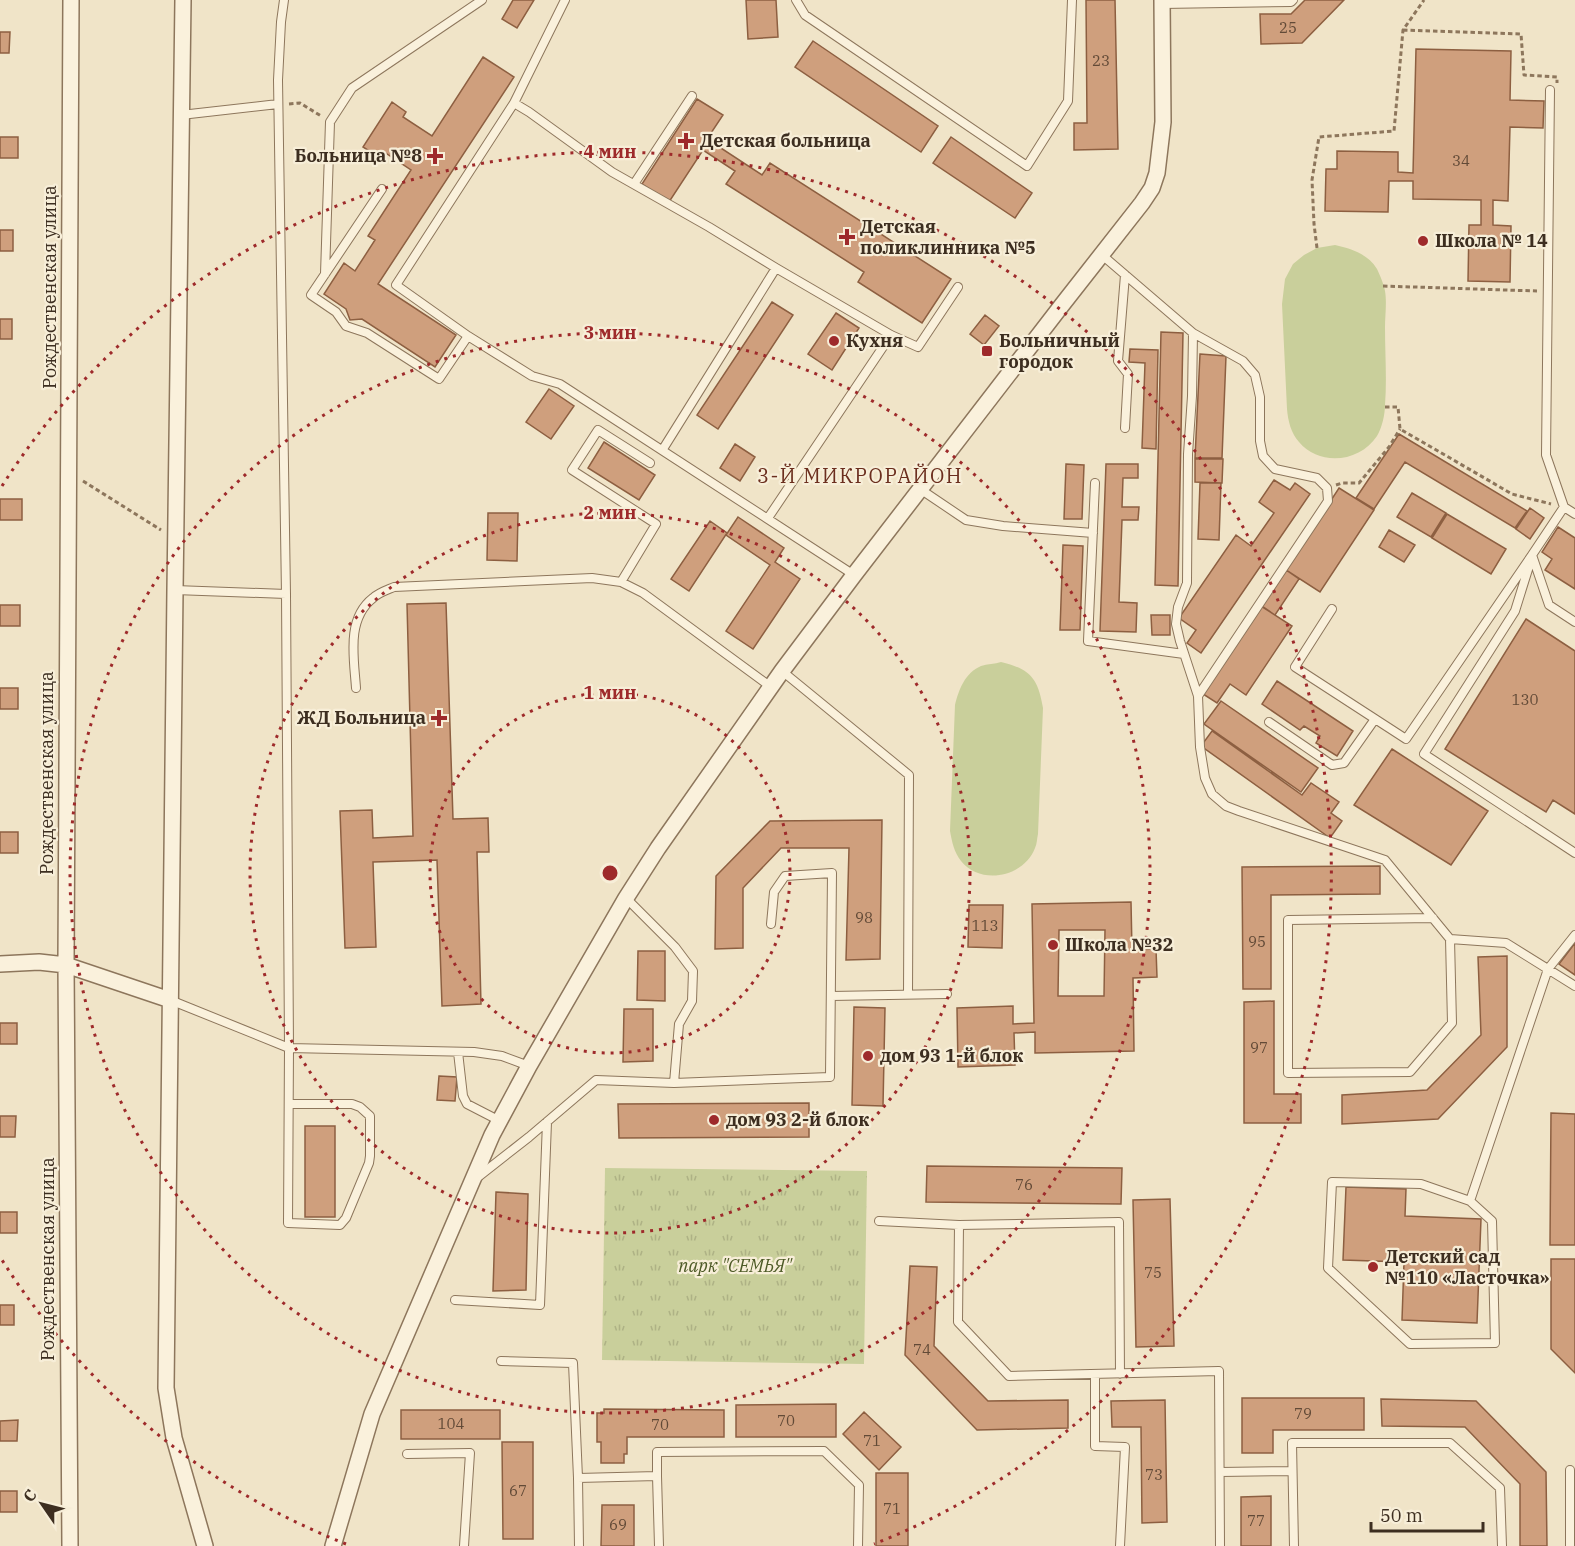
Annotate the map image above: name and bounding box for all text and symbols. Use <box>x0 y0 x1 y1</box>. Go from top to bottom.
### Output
house number: 25 <box>1279 18 1297 37</box>
house number: 23 <box>1092 51 1110 70</box>
place label: Детская больница <box>700 129 871 152</box>
marker: Детская больница <box>677 132 695 150</box>
text: 4 мин <box>584 140 636 163</box>
place label: Больница №8 <box>295 144 422 167</box>
marker: Больница №8 <box>426 147 444 165</box>
house number: 34 <box>1452 151 1470 170</box>
street label: Рождественская улица <box>38 185 61 389</box>
place label: Детская поликлинника №5 <box>860 215 1036 259</box>
marker: Детская поликлинника №5 <box>838 228 856 246</box>
place label: Школа № 14 <box>1435 229 1548 252</box>
marker: Школа № 14 <box>1416 234 1430 248</box>
text: 3 мин <box>584 321 636 344</box>
place label: Кухня <box>846 329 903 352</box>
place label: Больничный городок <box>999 329 1120 373</box>
marker: Кухня <box>827 334 841 348</box>
marker: Больничный городок <box>980 344 994 358</box>
district label: 3-Й МИКРОРАЙОН <box>757 462 963 489</box>
text: 2 мин <box>584 501 636 524</box>
street label: Рождественская улица <box>35 671 58 875</box>
text: 1 мин <box>584 681 636 704</box>
house number: 130 <box>1511 690 1539 709</box>
place label: ЖД Больница <box>297 706 426 729</box>
marker: ЖД Больница <box>430 709 448 727</box>
centre of rings <box>600 863 620 883</box>
house number: 98 <box>855 908 873 927</box>
house number: 113 <box>971 916 999 935</box>
house number: 95 <box>1248 932 1266 951</box>
place label: Школа №32 <box>1065 933 1174 956</box>
marker: Школа №32 <box>1046 938 1060 952</box>
house number: 97 <box>1250 1038 1268 1057</box>
place label: дом 93 1-й блок <box>880 1044 1023 1067</box>
marker: дом 93 1-й блок <box>861 1049 875 1063</box>
place label: дом 93 2-й блок <box>726 1108 869 1131</box>
marker: дом 93 2-й блок <box>707 1113 721 1127</box>
street label: Рождественская улица <box>36 1157 59 1361</box>
house number: 76 <box>1015 1175 1033 1194</box>
place label: Детский сад №110 «Ласточка» <box>1385 1245 1550 1289</box>
park label: парк "СЕМЬЯ" <box>678 1254 793 1277</box>
marker: Детский сад №110 «Ласточка» <box>1366 1260 1380 1274</box>
house number: 75 <box>1144 1263 1162 1282</box>
house number: 74 <box>913 1340 931 1359</box>
house number: 79 <box>1294 1404 1312 1423</box>
house number: 70 <box>777 1411 795 1430</box>
house number: 104 <box>437 1414 465 1433</box>
house number: 70 <box>651 1415 669 1434</box>
house number: 71 <box>863 1431 881 1450</box>
house number: 73 <box>1145 1465 1163 1484</box>
north arrow <box>12 1474 72 1534</box>
house number: 67 <box>509 1481 527 1500</box>
text: С <box>18 1485 41 1505</box>
scale bar <box>1371 1495 1484 1533</box>
house number: 71 <box>883 1499 901 1518</box>
text: 50 m <box>1380 1504 1423 1527</box>
house number: 77 <box>1247 1511 1265 1530</box>
house number: 69 <box>609 1515 627 1534</box>

